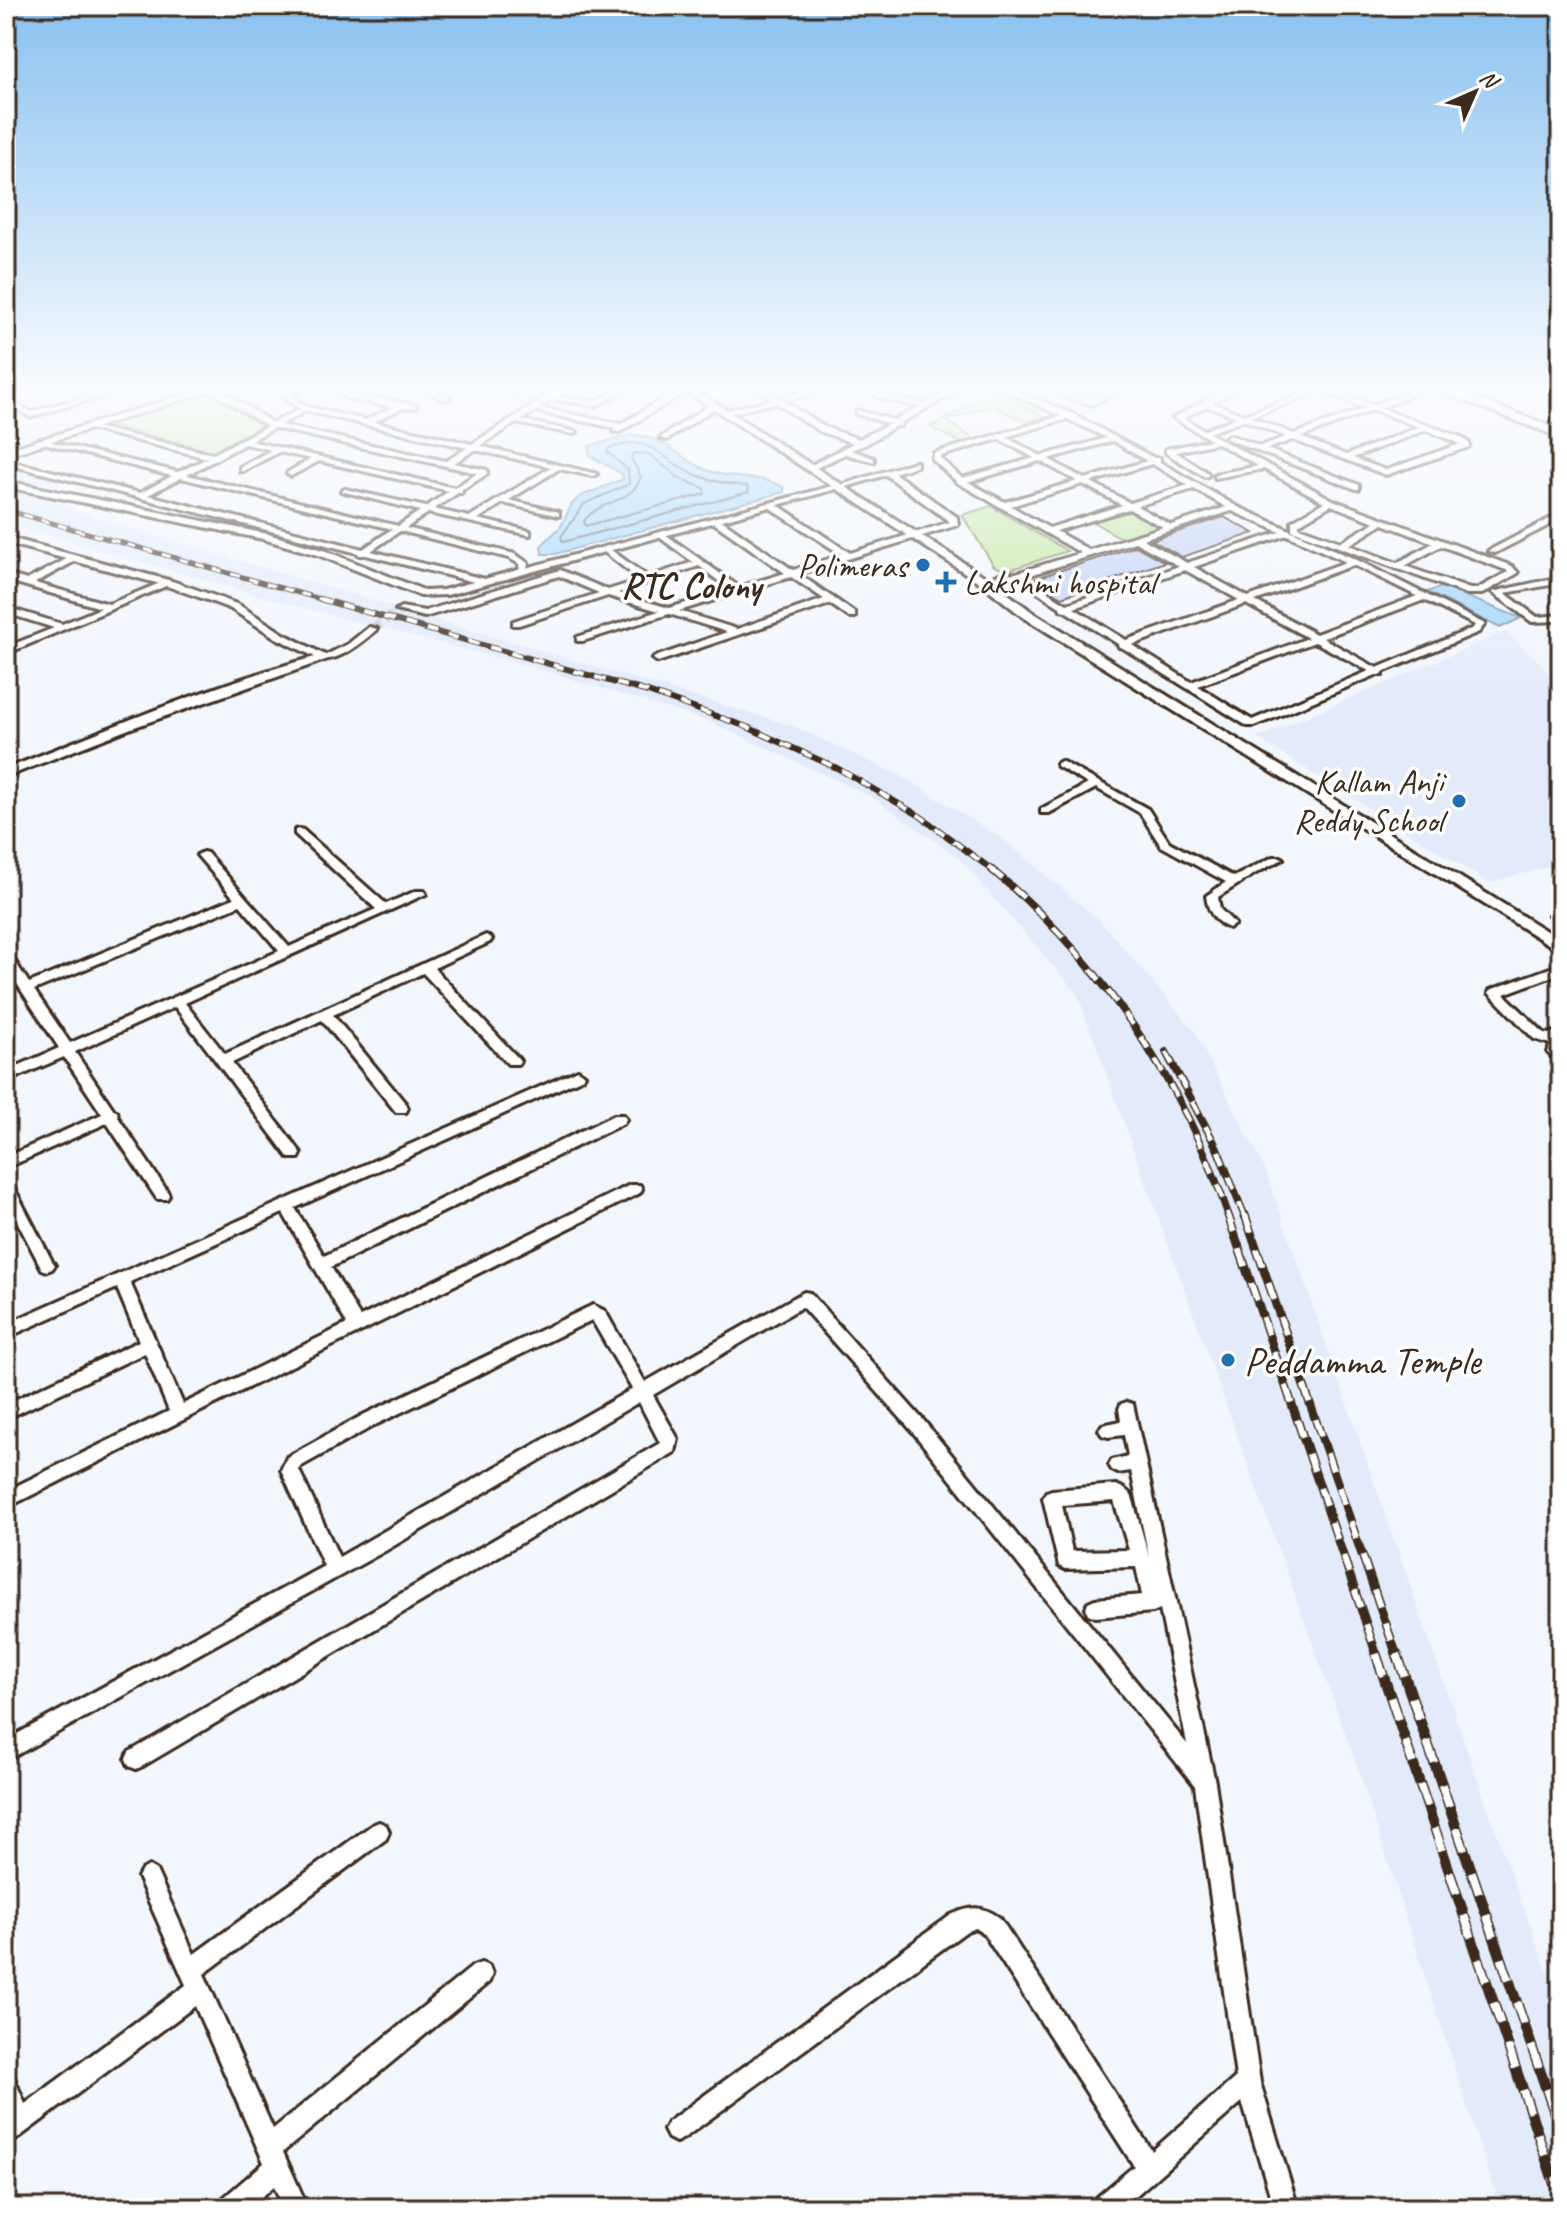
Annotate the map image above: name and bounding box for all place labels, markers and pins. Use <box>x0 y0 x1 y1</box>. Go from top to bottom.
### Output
place label: Polimeras <box>798 544 910 587</box>
marker: Polimeras <box>914 556 932 574</box>
place label: Lakshmi hospital <box>964 561 1162 604</box>
marker: Lakshmi hospital <box>935 571 957 593</box>
place label: Kallam Anji Reddy School <box>1294 760 1449 842</box>
marker: Kallam Anji Reddy School <box>1450 792 1468 810</box>
place label: Peddamma Temple <box>1244 1336 1483 1386</box>
marker: Peddamma Temple <box>1219 1351 1237 1369</box>

